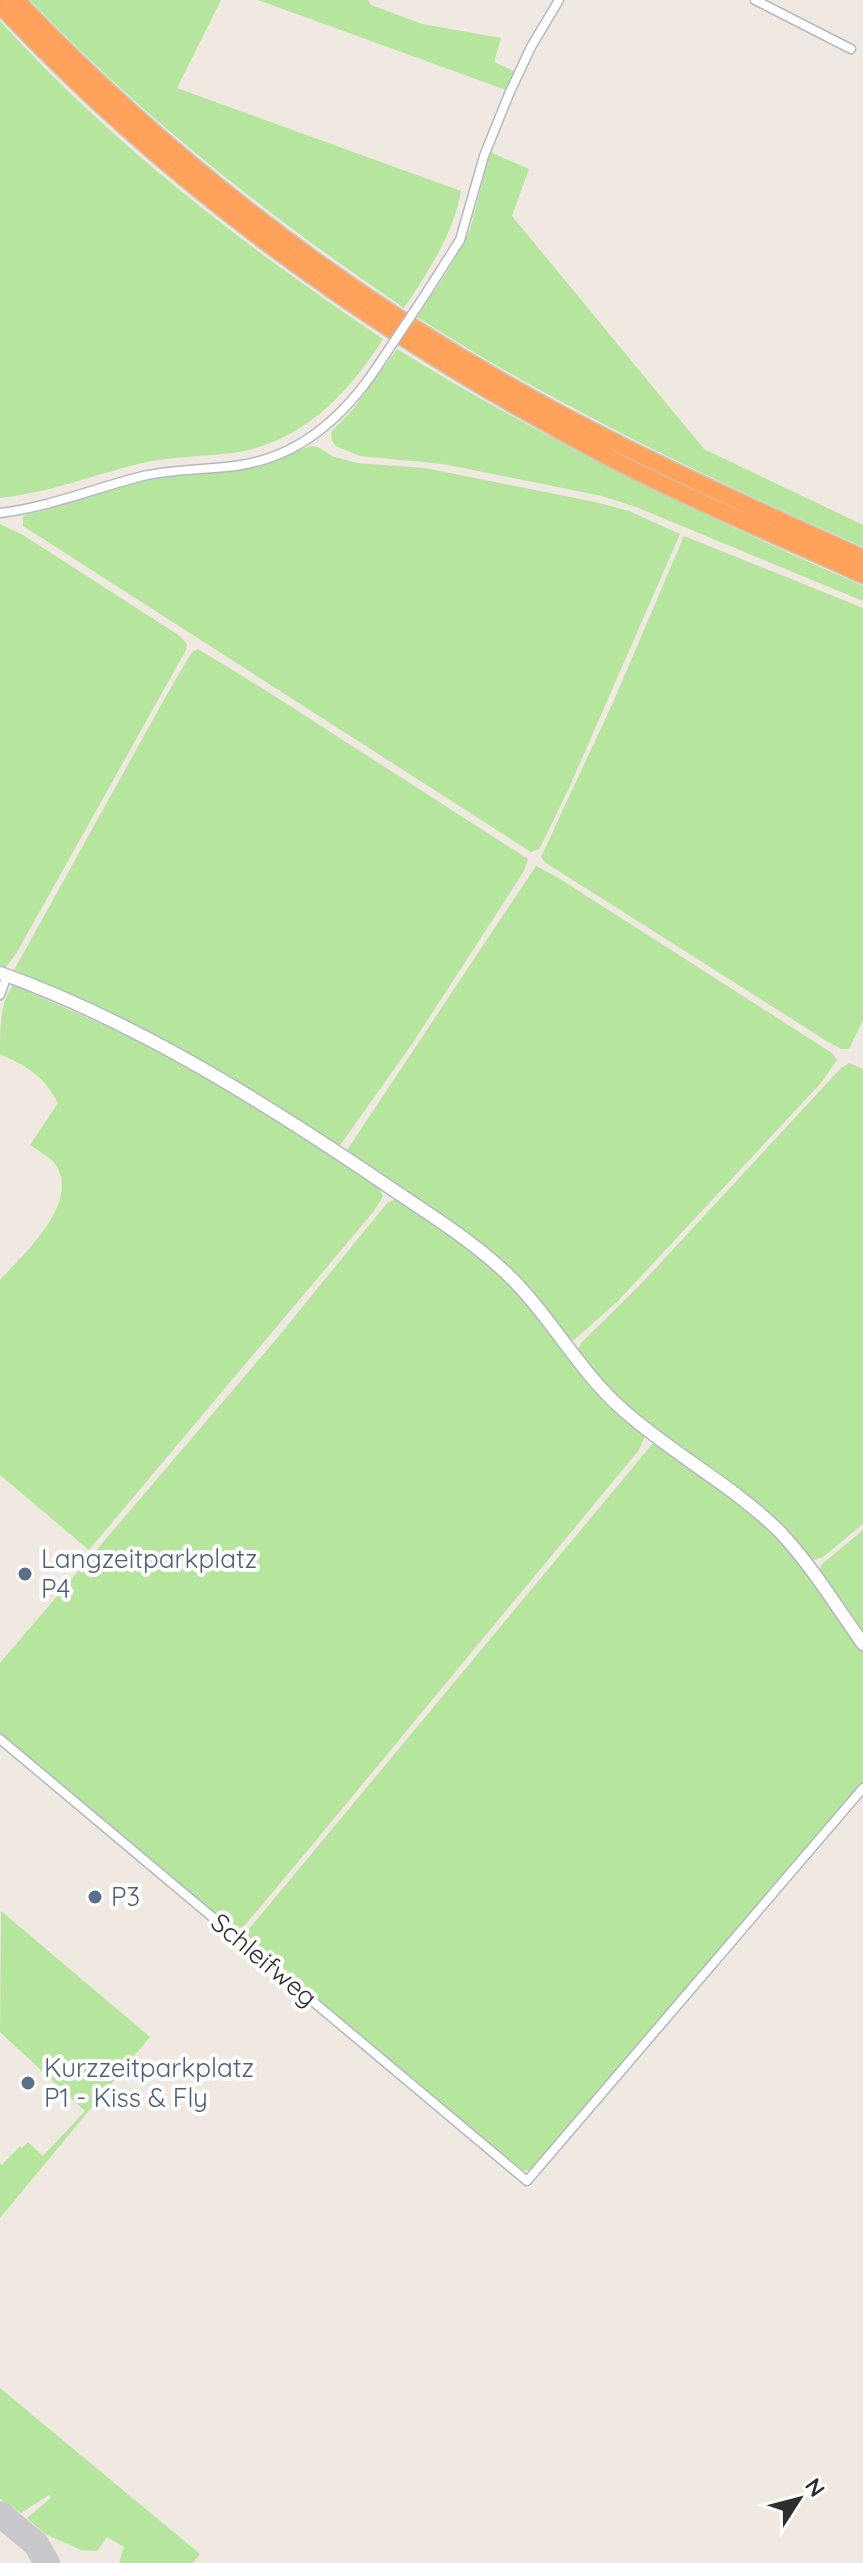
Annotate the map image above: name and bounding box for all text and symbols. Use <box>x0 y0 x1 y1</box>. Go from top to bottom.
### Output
place label: Langzeitparkplatz P4 <box>41 1542 257 1605</box>
marker: Langzeitparkplatz P4 <box>16 1565 34 1583</box>
place label: P3 <box>111 1880 140 1913</box>
marker: P3 <box>86 1888 104 1906</box>
street label: Schleifweg <box>204 1906 324 2014</box>
place label: Kurzzeitparkplatz P1 - Kiss & Fly <box>44 2051 254 2114</box>
marker: Kurzzeitparkplatz P1 - Kiss & Fly <box>19 2074 37 2092</box>
north arrow <box>759 2459 839 2539</box>
text: N <box>799 2472 831 2502</box>

